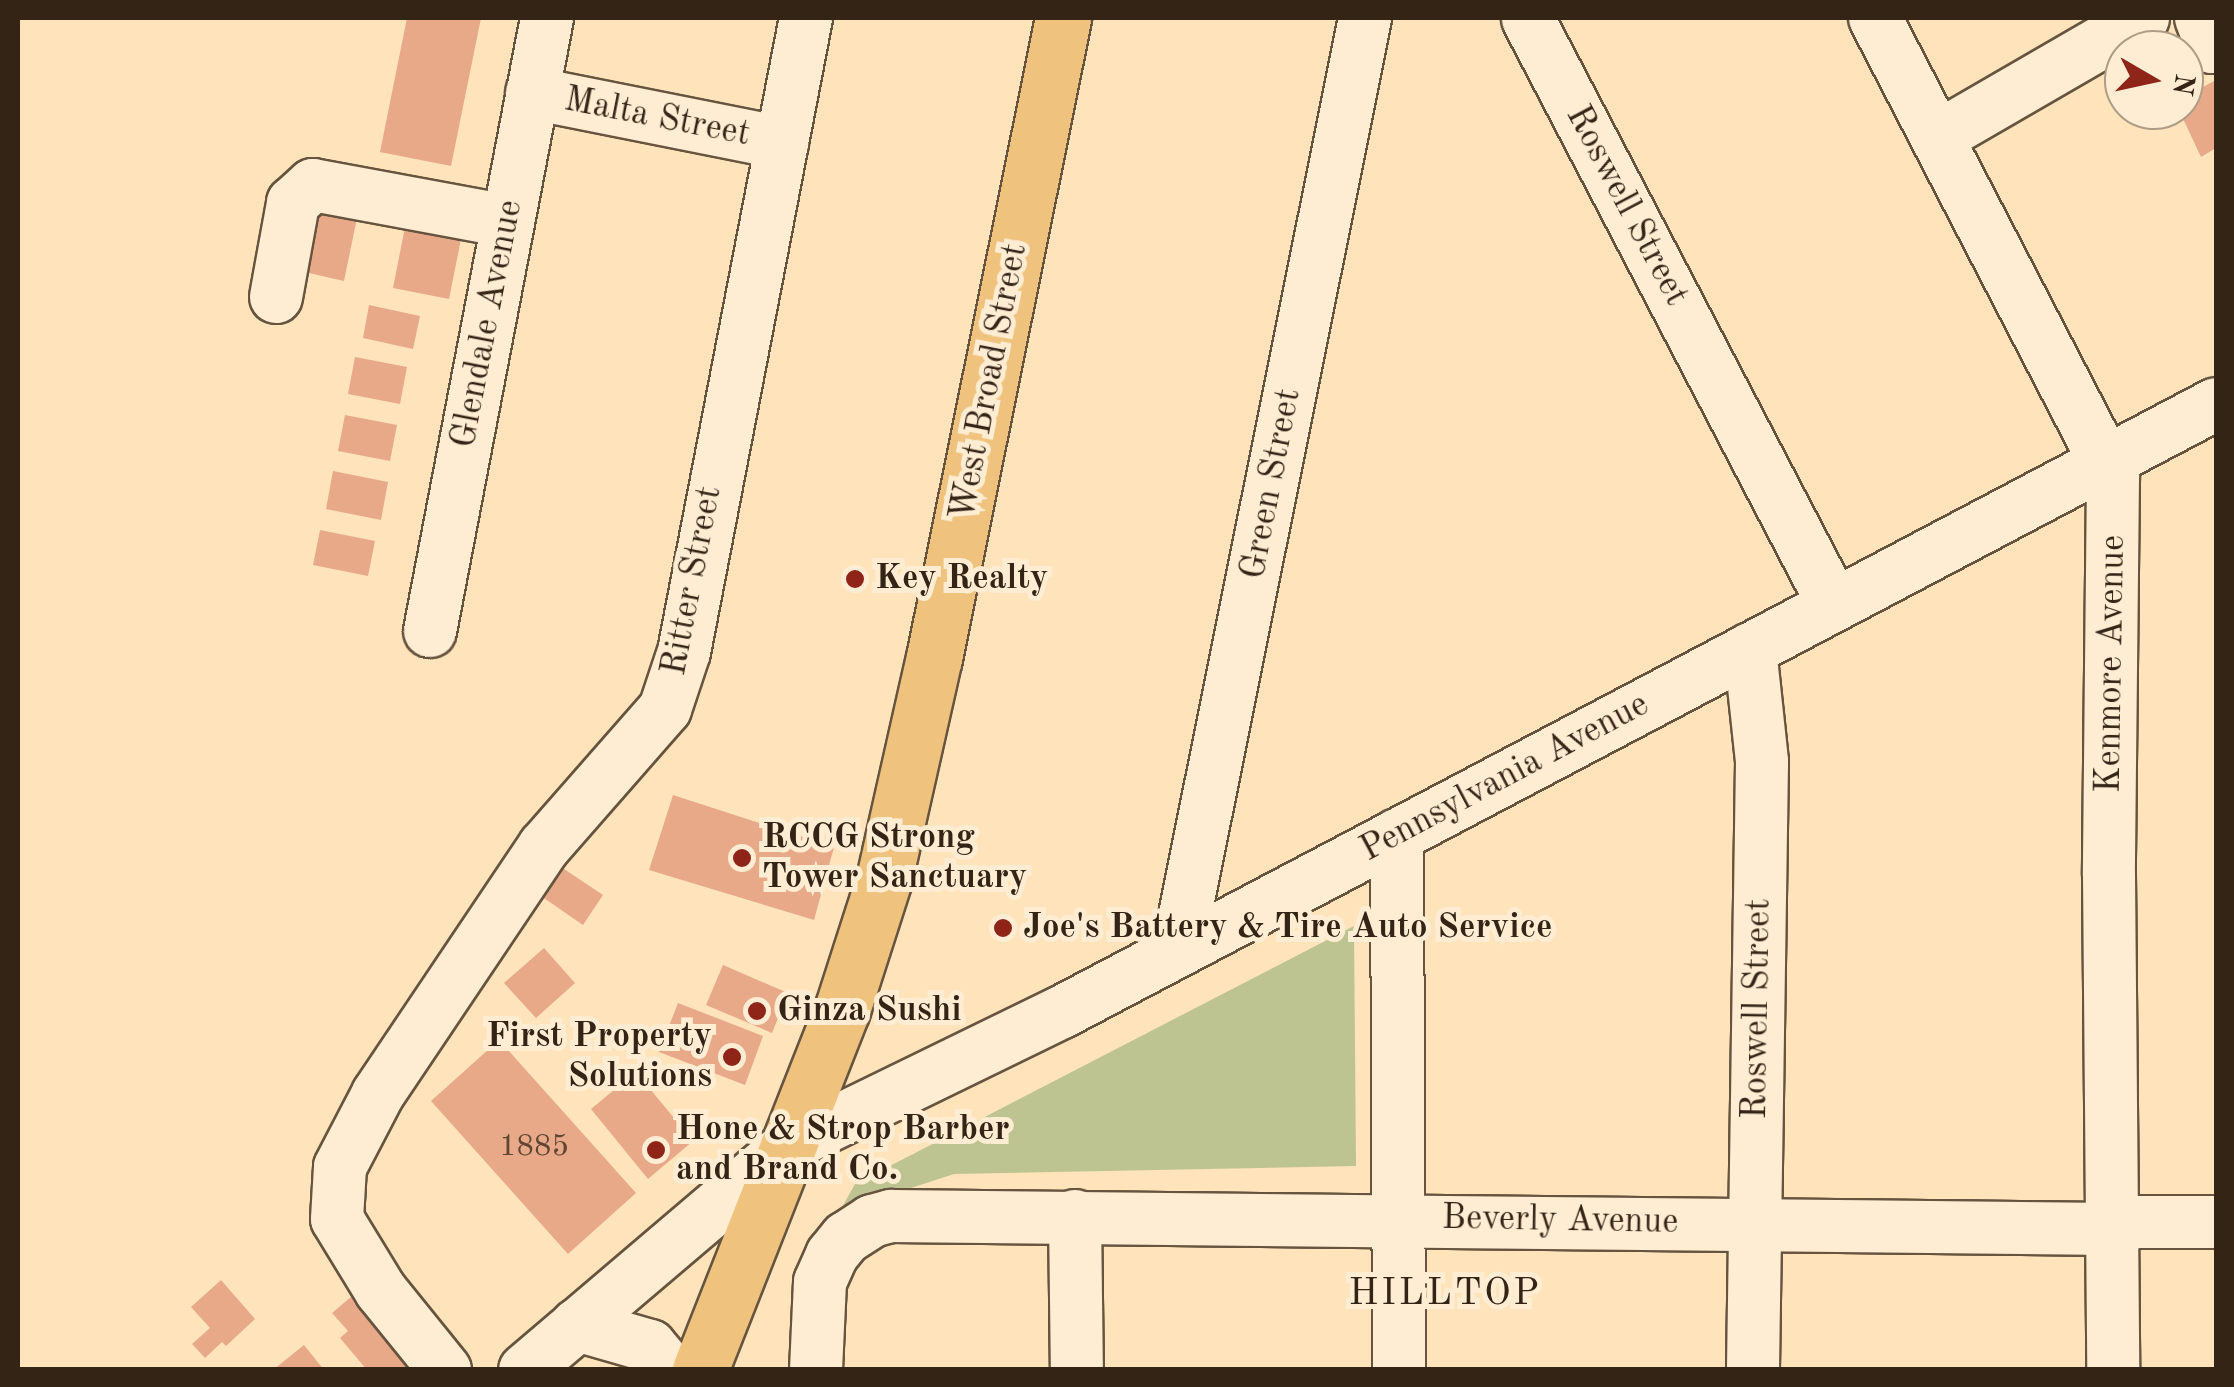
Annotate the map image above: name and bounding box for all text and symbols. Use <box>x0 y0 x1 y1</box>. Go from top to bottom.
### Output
north arrow <box>2104 30 2204 130</box>
text: N <box>2166 72 2197 97</box>
street label: Malta Street <box>561 79 753 157</box>
street label: Roswell Street <box>1556 99 1696 313</box>
street label: Glendale Avenue <box>443 196 533 452</box>
street label: West Broad Street <box>943 240 1037 524</box>
street label: Green Street <box>1233 385 1311 583</box>
street label: Ritter Street <box>654 483 732 679</box>
street label: Kenmore Avenue <box>2089 535 2135 793</box>
place label: Key Realty <box>875 558 1048 600</box>
marker: Key Realty <box>844 568 866 590</box>
street label: Pennsylvania Avenue <box>1354 684 1656 872</box>
place label: RCCG Strong Tower Sanctuary <box>762 817 1027 899</box>
marker: RCCG Strong Tower Sanctuary <box>731 847 753 869</box>
street label: Roswell Street <box>1735 898 1781 1120</box>
place label: Joe's Battery & Tire Auto Service <box>1023 907 1553 949</box>
marker: Joe's Battery & Tire Auto Service <box>992 917 1014 939</box>
place label: Ginza Sushi <box>777 990 962 1032</box>
marker: Ginza Sushi <box>746 1000 768 1022</box>
place label: First Property Solutions <box>486 1016 712 1098</box>
marker: First Property Solutions <box>721 1046 743 1068</box>
place label: Hone & Strop Barber and Brand Co. <box>676 1109 1010 1191</box>
house number: 1885 <box>499 1129 569 1165</box>
marker: Hone & Strop Barber and Brand Co. <box>645 1139 667 1161</box>
street label: Beverly Avenue <box>1441 1198 1679 1244</box>
district label: HILLTOP <box>1349 1272 1541 1318</box>

